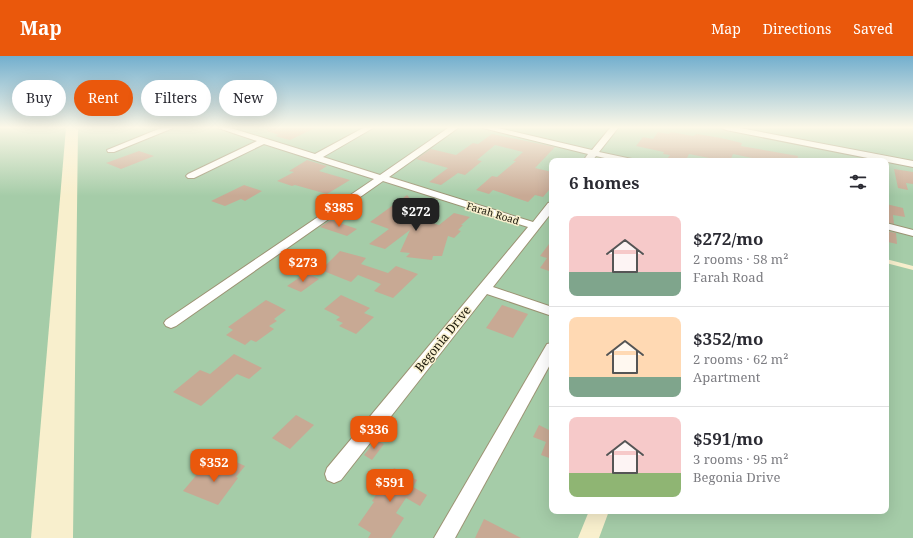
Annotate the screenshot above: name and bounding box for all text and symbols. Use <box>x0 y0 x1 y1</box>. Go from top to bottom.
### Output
text: Map <box>20 15 62 41</box>
text: Map <box>711 19 741 38</box>
text: Directions <box>763 19 831 38</box>
text: Saved <box>853 19 893 38</box>
chip: Buy <box>12 80 66 116</box>
chip: Rent <box>74 80 133 116</box>
chip: Filters <box>141 80 211 116</box>
chip: New <box>219 80 277 116</box>
text: 6 homes <box>569 171 639 194</box>
icon: filters <box>847 171 869 193</box>
pin: $385 <box>315 194 363 228</box>
text: $385 <box>324 198 354 216</box>
pin: $272 <box>392 198 440 232</box>
street label: Farah Road <box>465 198 521 228</box>
text: $272 <box>401 202 431 220</box>
text: $272/mo <box>693 227 764 250</box>
icon: home <box>601 232 649 280</box>
pin: $273 <box>279 249 327 283</box>
text: 2 rooms · 58 m² <box>693 250 788 268</box>
text: $273 <box>288 253 318 271</box>
text: Farah Road <box>693 268 764 286</box>
street label: Begonia Drive <box>411 302 475 375</box>
text: $352/mo <box>693 327 764 350</box>
icon: home <box>601 333 649 381</box>
text: 2 rooms · 62 m² <box>693 350 788 368</box>
text: Apartment <box>693 368 760 386</box>
pin: $336 <box>350 416 398 450</box>
text: $336 <box>359 420 389 438</box>
text: $591/mo <box>693 427 764 450</box>
icon: home <box>601 433 649 481</box>
pin: $352 <box>190 449 238 483</box>
text: 3 rooms · 95 m² <box>693 450 788 468</box>
text: $352 <box>199 453 229 471</box>
text: Begonia Drive <box>693 468 780 486</box>
pin: $591 <box>366 469 414 503</box>
text: $591 <box>375 473 405 491</box>

